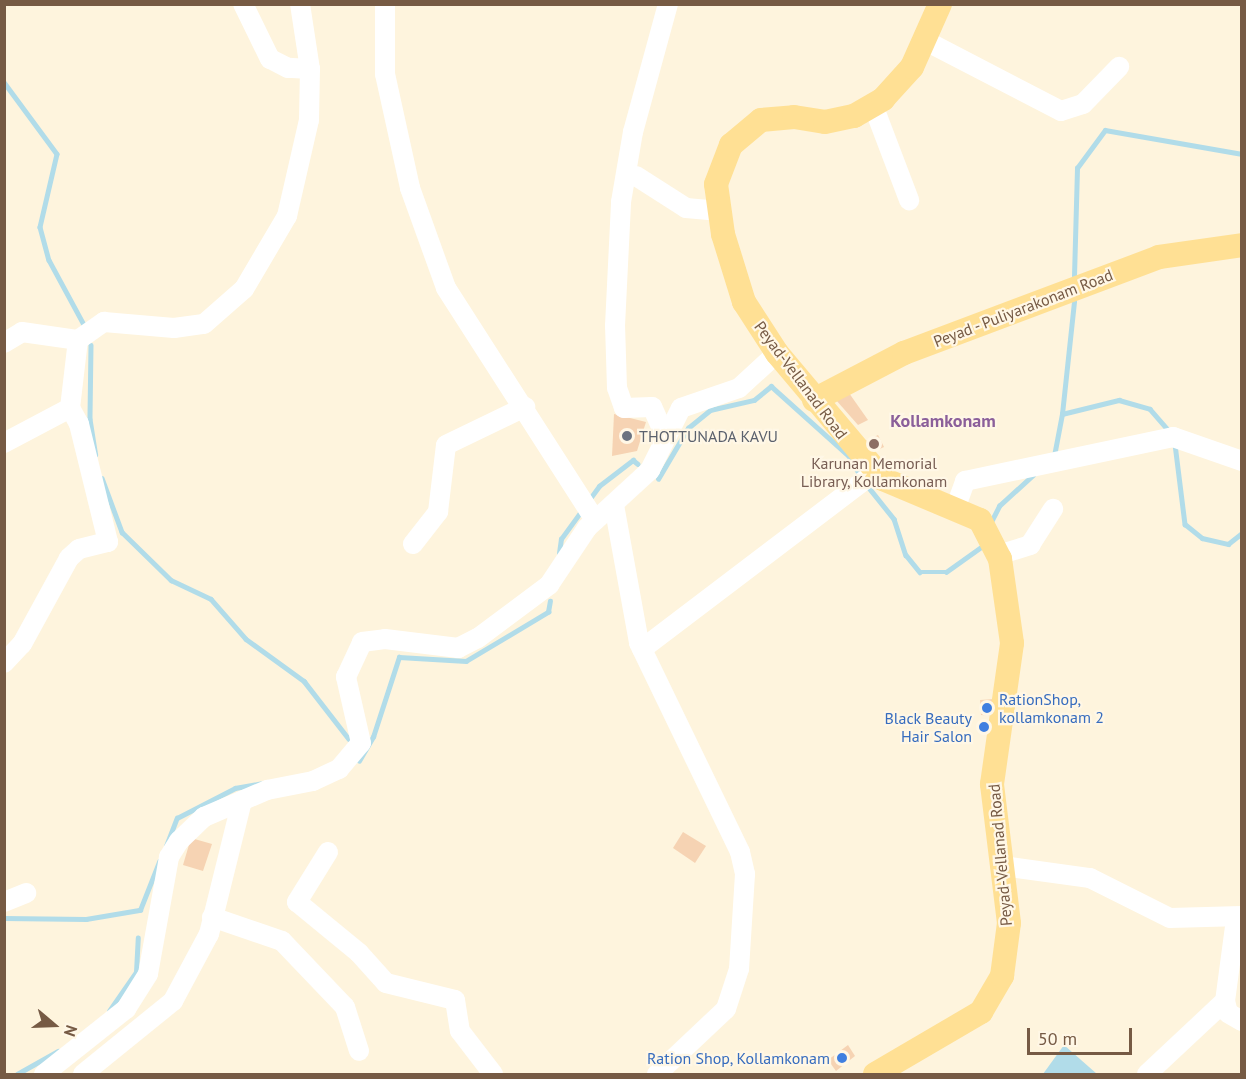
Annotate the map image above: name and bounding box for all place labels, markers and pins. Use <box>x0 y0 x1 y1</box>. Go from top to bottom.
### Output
place label: THOTTUNADA KAVU <box>639 426 779 446</box>
marker: THOTTUNADA KAVU <box>620 429 634 443</box>
marker: Karunan Memorial Library, Kollamkonam <box>867 437 881 451</box>
place label: Karunan Memorial Library, Kollamkonam <box>800 453 948 491</box>
place label: RationShop, kollamkonam 2 <box>999 689 1104 727</box>
marker: RationShop, kollamkonam 2 <box>980 701 994 715</box>
place label: Black Beauty Hair Salon <box>884 708 972 746</box>
marker: Black Beauty Hair Salon <box>977 720 991 734</box>
place label: Ration Shop, Kollamkonam <box>646 1048 830 1068</box>
marker: Ration Shop, Kollamkonam <box>835 1051 849 1065</box>

